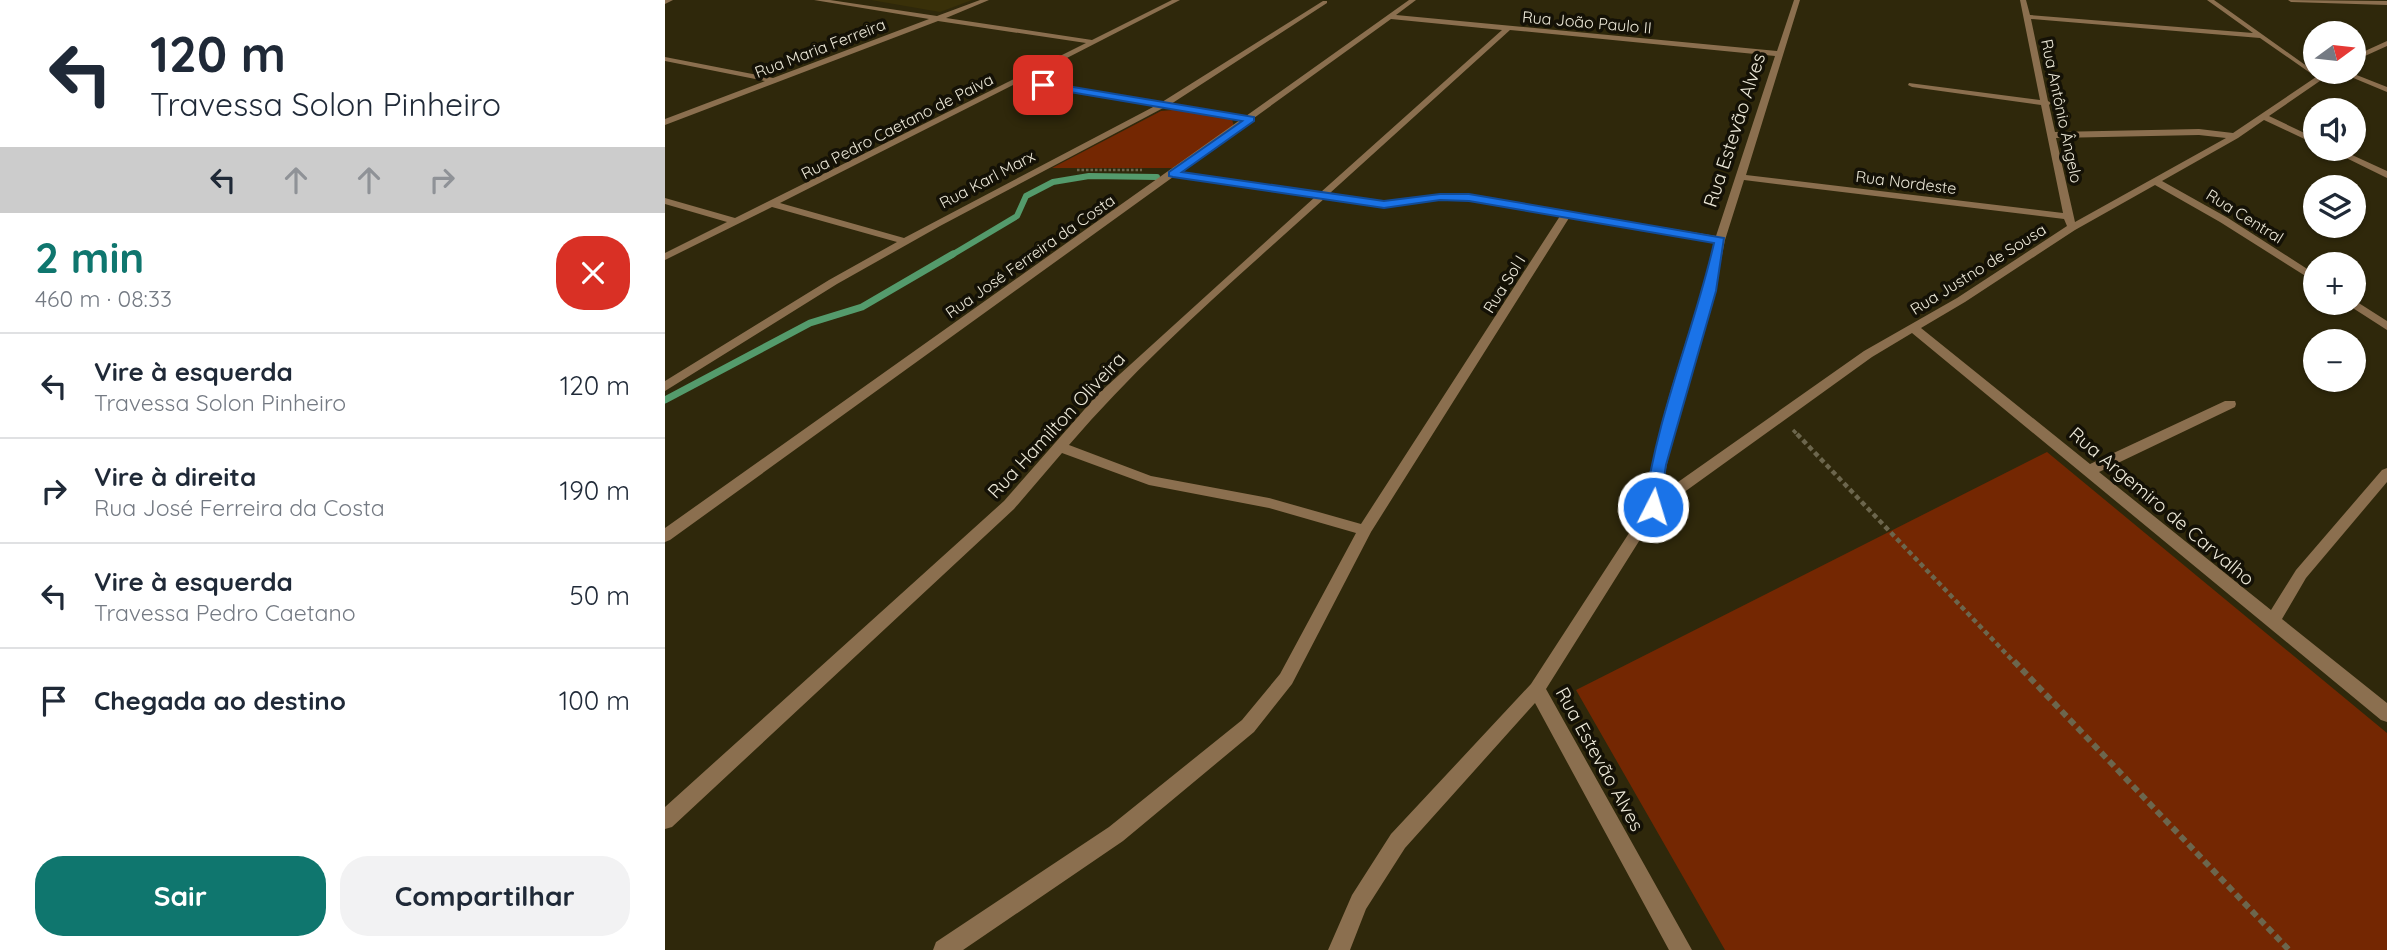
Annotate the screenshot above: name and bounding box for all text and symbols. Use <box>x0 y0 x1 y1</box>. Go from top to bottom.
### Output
street label: Rua João Paulo II <box>1521 6 1653 38</box>
street label: Rua Maria Ferreira <box>752 14 888 82</box>
north arrow <box>2303 21 2366 84</box>
map controls <box>2303 21 2366 392</box>
text: 120 m <box>150 23 286 84</box>
icon: left <box>35 28 126 119</box>
street label: Rua Antônio Ângelo <box>2037 37 2087 185</box>
street label: Rua Estevão Alves <box>1698 50 1770 210</box>
pin <box>1013 55 1073 115</box>
icon: arrive <box>1024 66 1062 104</box>
street label: Rua Pedro Caetano de Paiva <box>798 69 996 183</box>
text: Travessa Solon Pinheiro <box>150 84 501 124</box>
button: sound <box>2303 98 2366 161</box>
street label: Rua Karl Marx <box>936 145 1038 213</box>
icon: left <box>204 161 242 199</box>
icon: ahead <box>277 161 315 199</box>
icon: ahead <box>350 161 388 199</box>
icon: right <box>423 161 461 199</box>
street label: Rua Nordeste <box>1854 166 1958 198</box>
button: layers <box>2303 175 2366 238</box>
street label: Rua Central <box>2203 184 2287 248</box>
street label: Rua José Ferreira da Costa <box>941 190 1119 322</box>
street label: Rua Justno de Sousa <box>1906 219 2050 319</box>
text: 2 min <box>35 231 144 284</box>
button: close <box>556 236 630 310</box>
street label: Rua Sol I <box>1478 251 1530 317</box>
button: + <box>2303 252 2366 315</box>
text: 460 m · 08:33 <box>35 284 172 313</box>
button: − <box>2303 329 2366 392</box>
street label: Rua Hamilton Oliveira <box>982 347 1130 503</box>
text: Vire à esquerda <box>94 355 293 388</box>
icon: left <box>35 367 73 405</box>
text: 120 m <box>560 369 630 402</box>
text: Travessa Solon Pinheiro <box>94 388 346 417</box>
street label: Rua Argemiro de Carvalho <box>2065 421 2259 591</box>
text: Vire à direita <box>94 460 256 493</box>
position arrow <box>1616 470 1690 544</box>
icon: right <box>35 472 73 510</box>
text: 190 m <box>560 474 630 507</box>
text: Rua José Ferreira da Costa <box>94 493 385 522</box>
text: Vire à esquerda <box>94 565 293 598</box>
icon: left <box>35 577 73 615</box>
text: 50 m <box>570 579 630 612</box>
text: Travessa Pedro Caetano <box>94 598 356 627</box>
icon: arrive <box>35 682 73 720</box>
street label: Rua Estevão Alves <box>1551 683 1649 835</box>
text: Chegada ao destino <box>94 684 346 717</box>
text: 100 m <box>559 684 630 717</box>
button: Sair <box>35 856 326 936</box>
button: Compartilhar <box>340 856 630 936</box>

